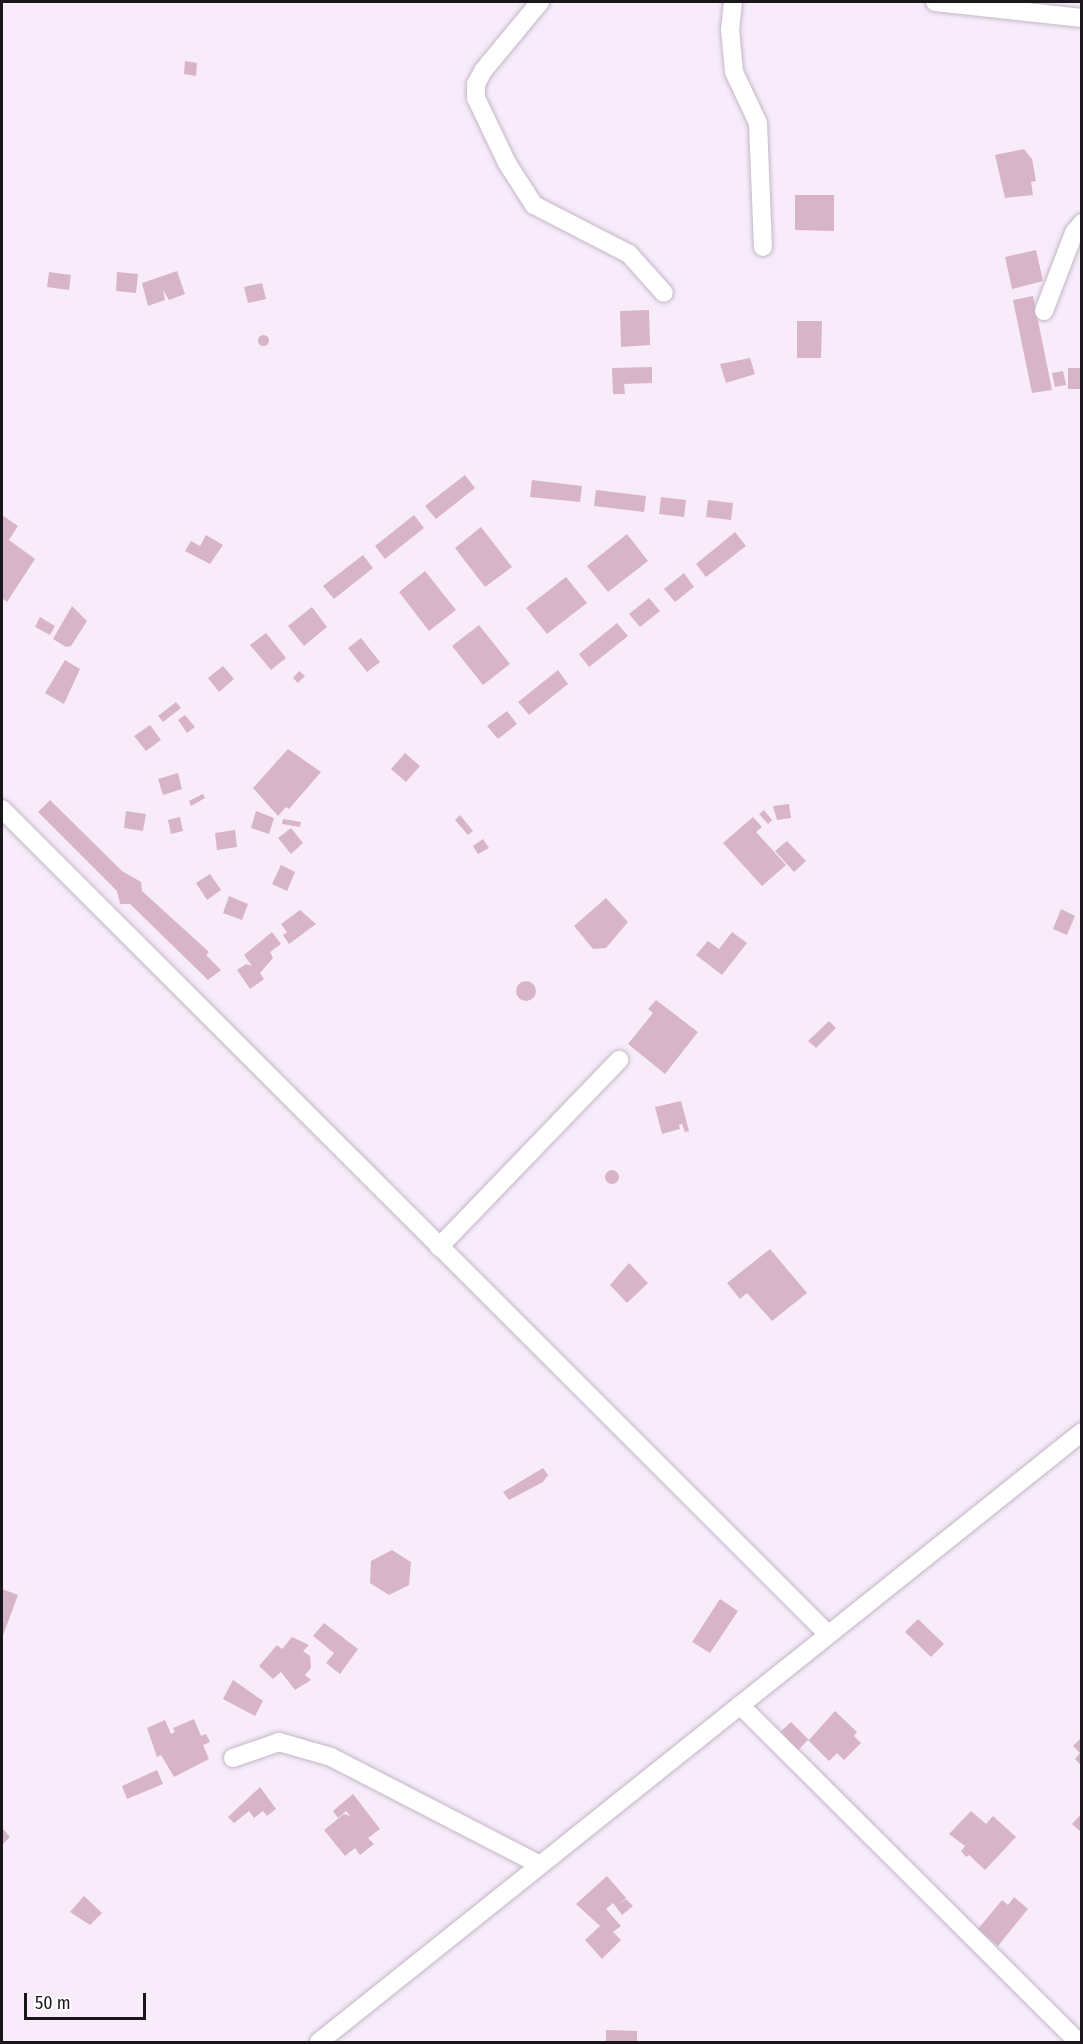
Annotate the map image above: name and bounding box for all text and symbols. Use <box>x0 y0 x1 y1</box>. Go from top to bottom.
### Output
scale bar <box>27 1981 148 2019</box>
text: 50 m <box>35 1992 71 2014</box>

